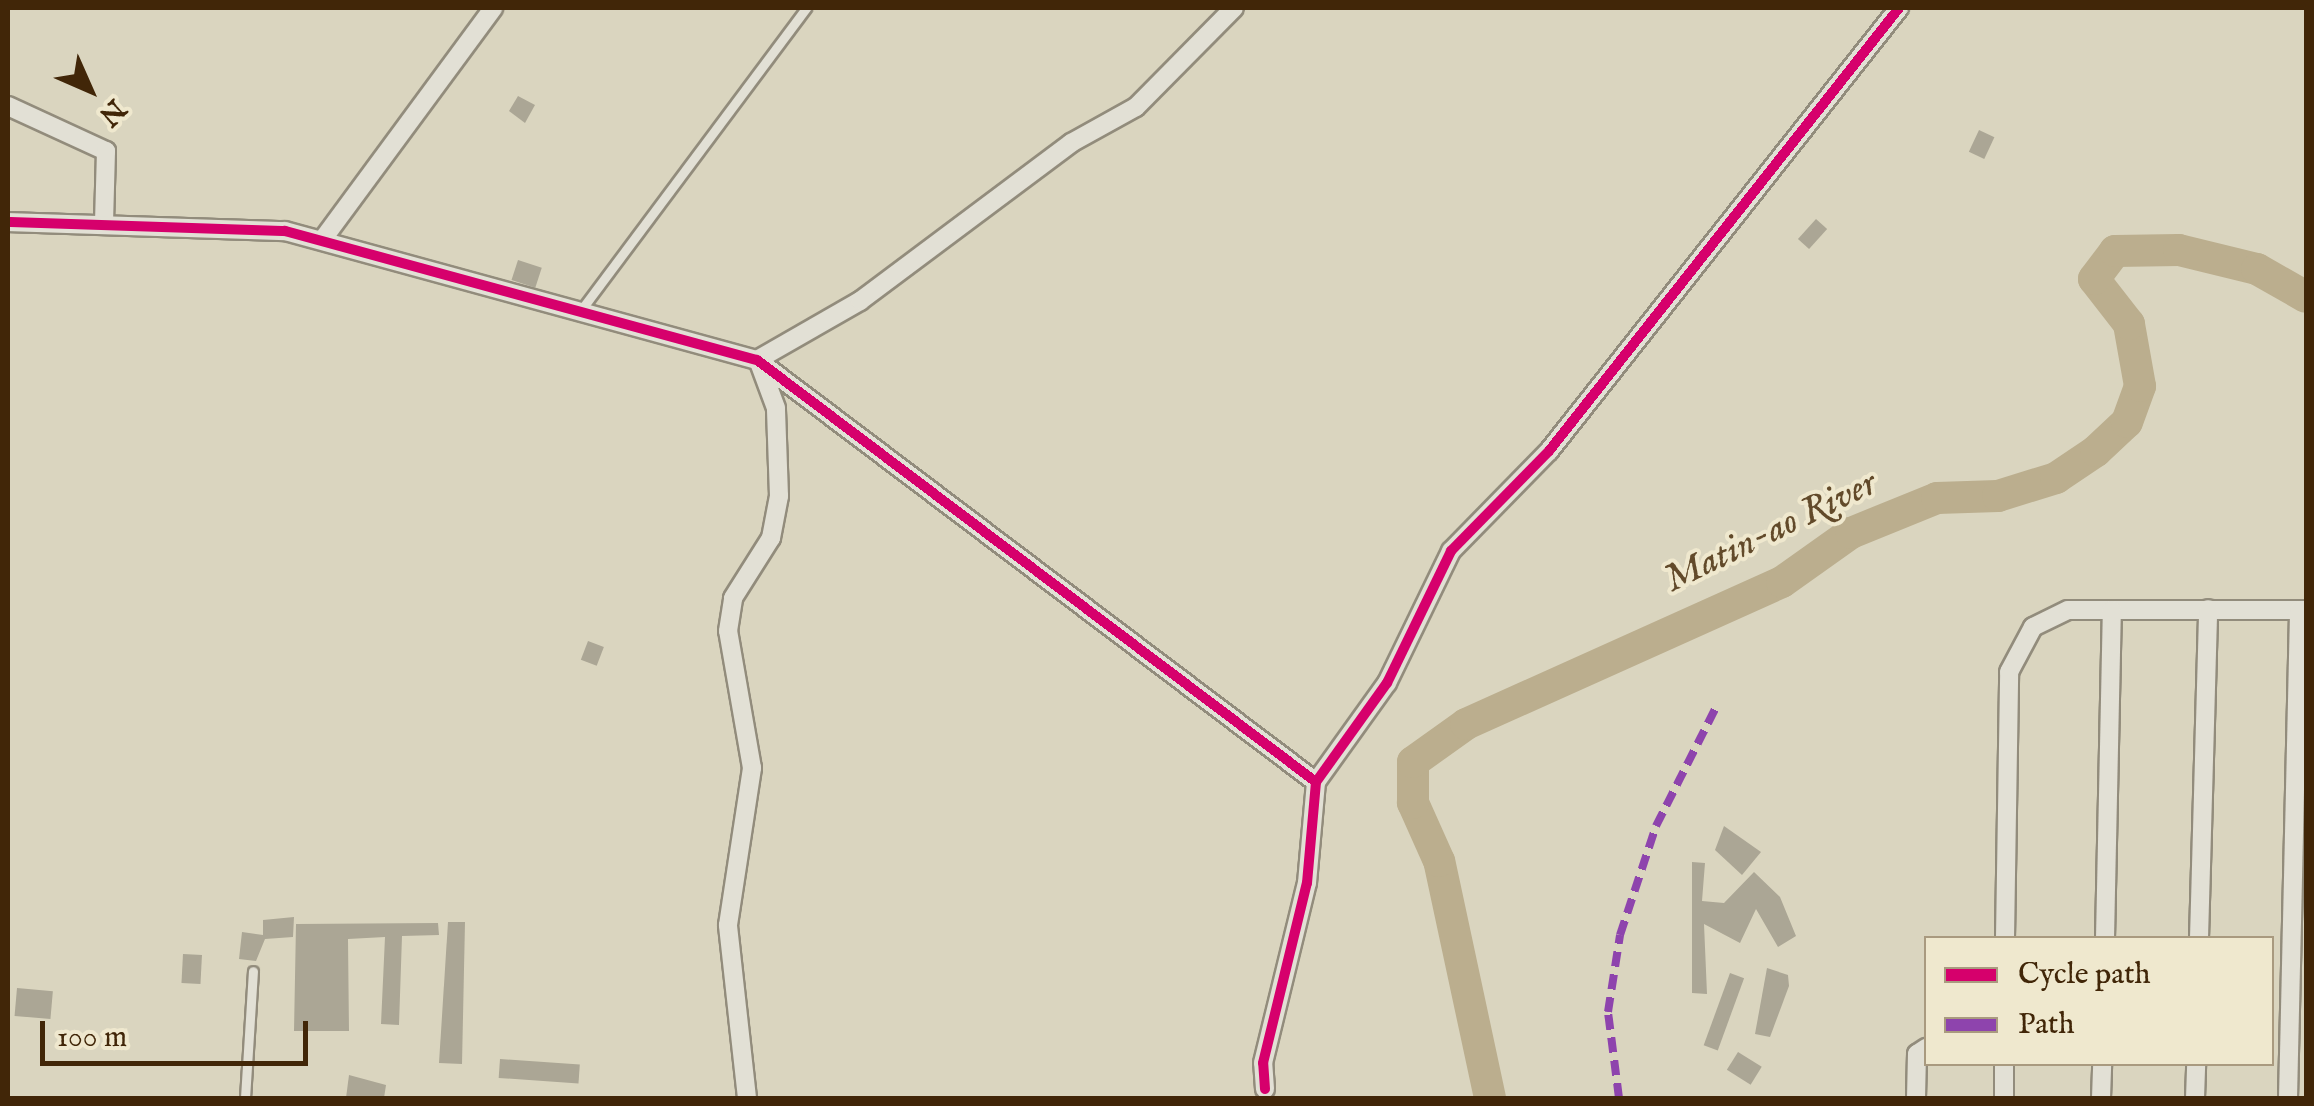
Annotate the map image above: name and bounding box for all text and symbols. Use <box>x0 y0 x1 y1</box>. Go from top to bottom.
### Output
north arrow <box>40 40 140 140</box>
text: N <box>91 91 133 133</box>
water label: Matin-ao River <box>1657 462 1885 604</box>
legend <box>1924 936 2274 1066</box>
text: Cycle path <box>2018 956 2151 994</box>
scale bar <box>45 1001 312 1063</box>
text: Path <box>2018 1006 2074 1044</box>
text: 100 m <box>57 1019 127 1057</box>

